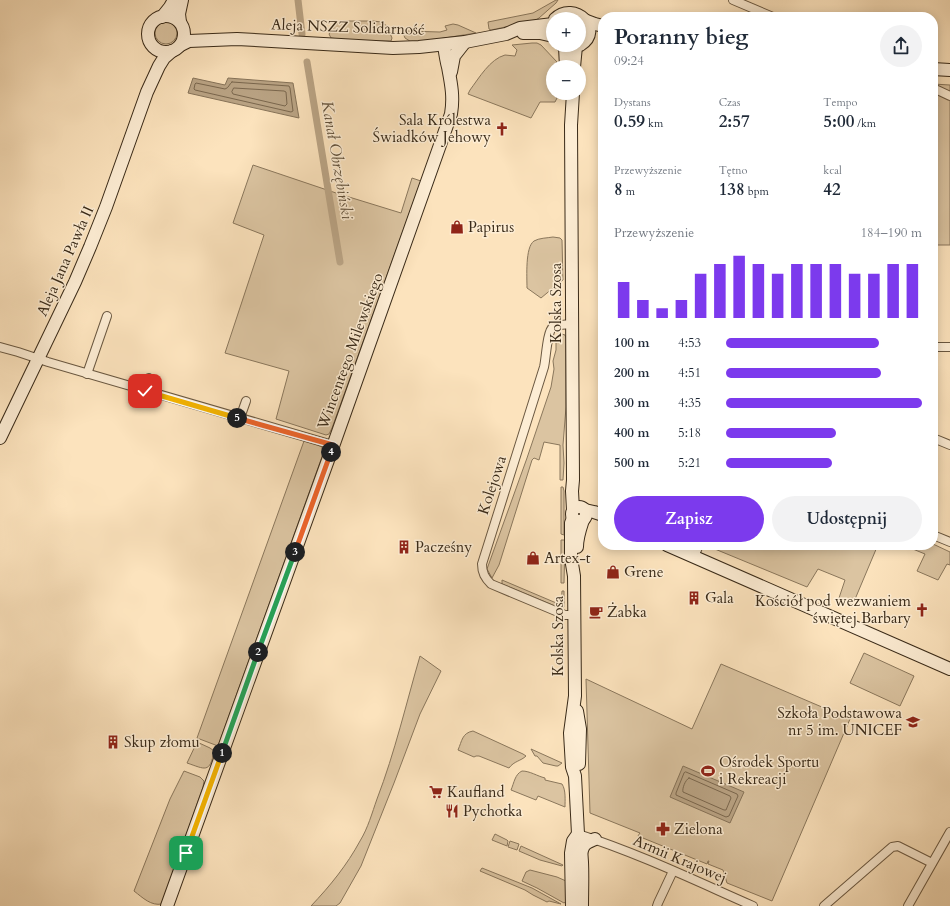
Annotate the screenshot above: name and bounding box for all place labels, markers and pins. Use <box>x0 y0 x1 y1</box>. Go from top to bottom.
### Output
place label: Sala Królestwa Świadków Jehowy <box>372 110 492 147</box>
church icon: Sala Królestwa Świadków Jehowy <box>494 121 510 137</box>
place label: Papirus <box>468 217 514 237</box>
shop icon: Papirus <box>449 219 465 235</box>
pin <box>128 374 162 408</box>
pin: 5 <box>227 408 247 428</box>
pin: 4 <box>321 442 341 462</box>
place label: Pacześny <box>415 537 472 557</box>
building icon: Pacześny <box>396 539 412 555</box>
pin: 3 <box>285 542 305 562</box>
place label: Artex-t <box>544 548 591 568</box>
shop icon: Artex-t <box>525 550 541 566</box>
place label: Grene <box>624 562 664 582</box>
shop icon: Grene <box>605 564 621 580</box>
place label: Gala <box>705 588 734 608</box>
building icon: Gala <box>686 590 702 606</box>
place label: Kościół pod wezwaniem świętej Barbary <box>755 591 911 628</box>
place label: Żabka <box>607 602 647 622</box>
church icon: Kościół pod wezwaniem świętej Barbary <box>914 602 930 618</box>
cafe icon: Żabka <box>588 604 604 620</box>
pin: 2 <box>248 642 268 662</box>
place label: Szkoła Podstawowa nr 5 im. UNICEF <box>777 703 903 740</box>
school or university icon: Szkoła Podstawowa nr 5 im. UNICEF <box>905 714 921 730</box>
place label: Skup złomu <box>124 732 200 752</box>
building icon: Skup złomu <box>105 734 121 750</box>
pin: 1 <box>212 743 232 763</box>
place label: Ośrodek Sportu i Rekreacji <box>719 752 819 789</box>
sports icon: Ośrodek Sportu i Rekreacji <box>700 763 716 779</box>
place label: Kaufland <box>447 782 504 802</box>
supermarket icon: Kaufland <box>428 784 444 800</box>
place label: Pychotka <box>463 801 523 821</box>
restaurant icon: Pychotka <box>444 803 460 819</box>
place label: Zielona <box>674 819 723 839</box>
pharmacy icon: Zielona <box>655 821 671 837</box>
pin <box>169 836 203 870</box>

